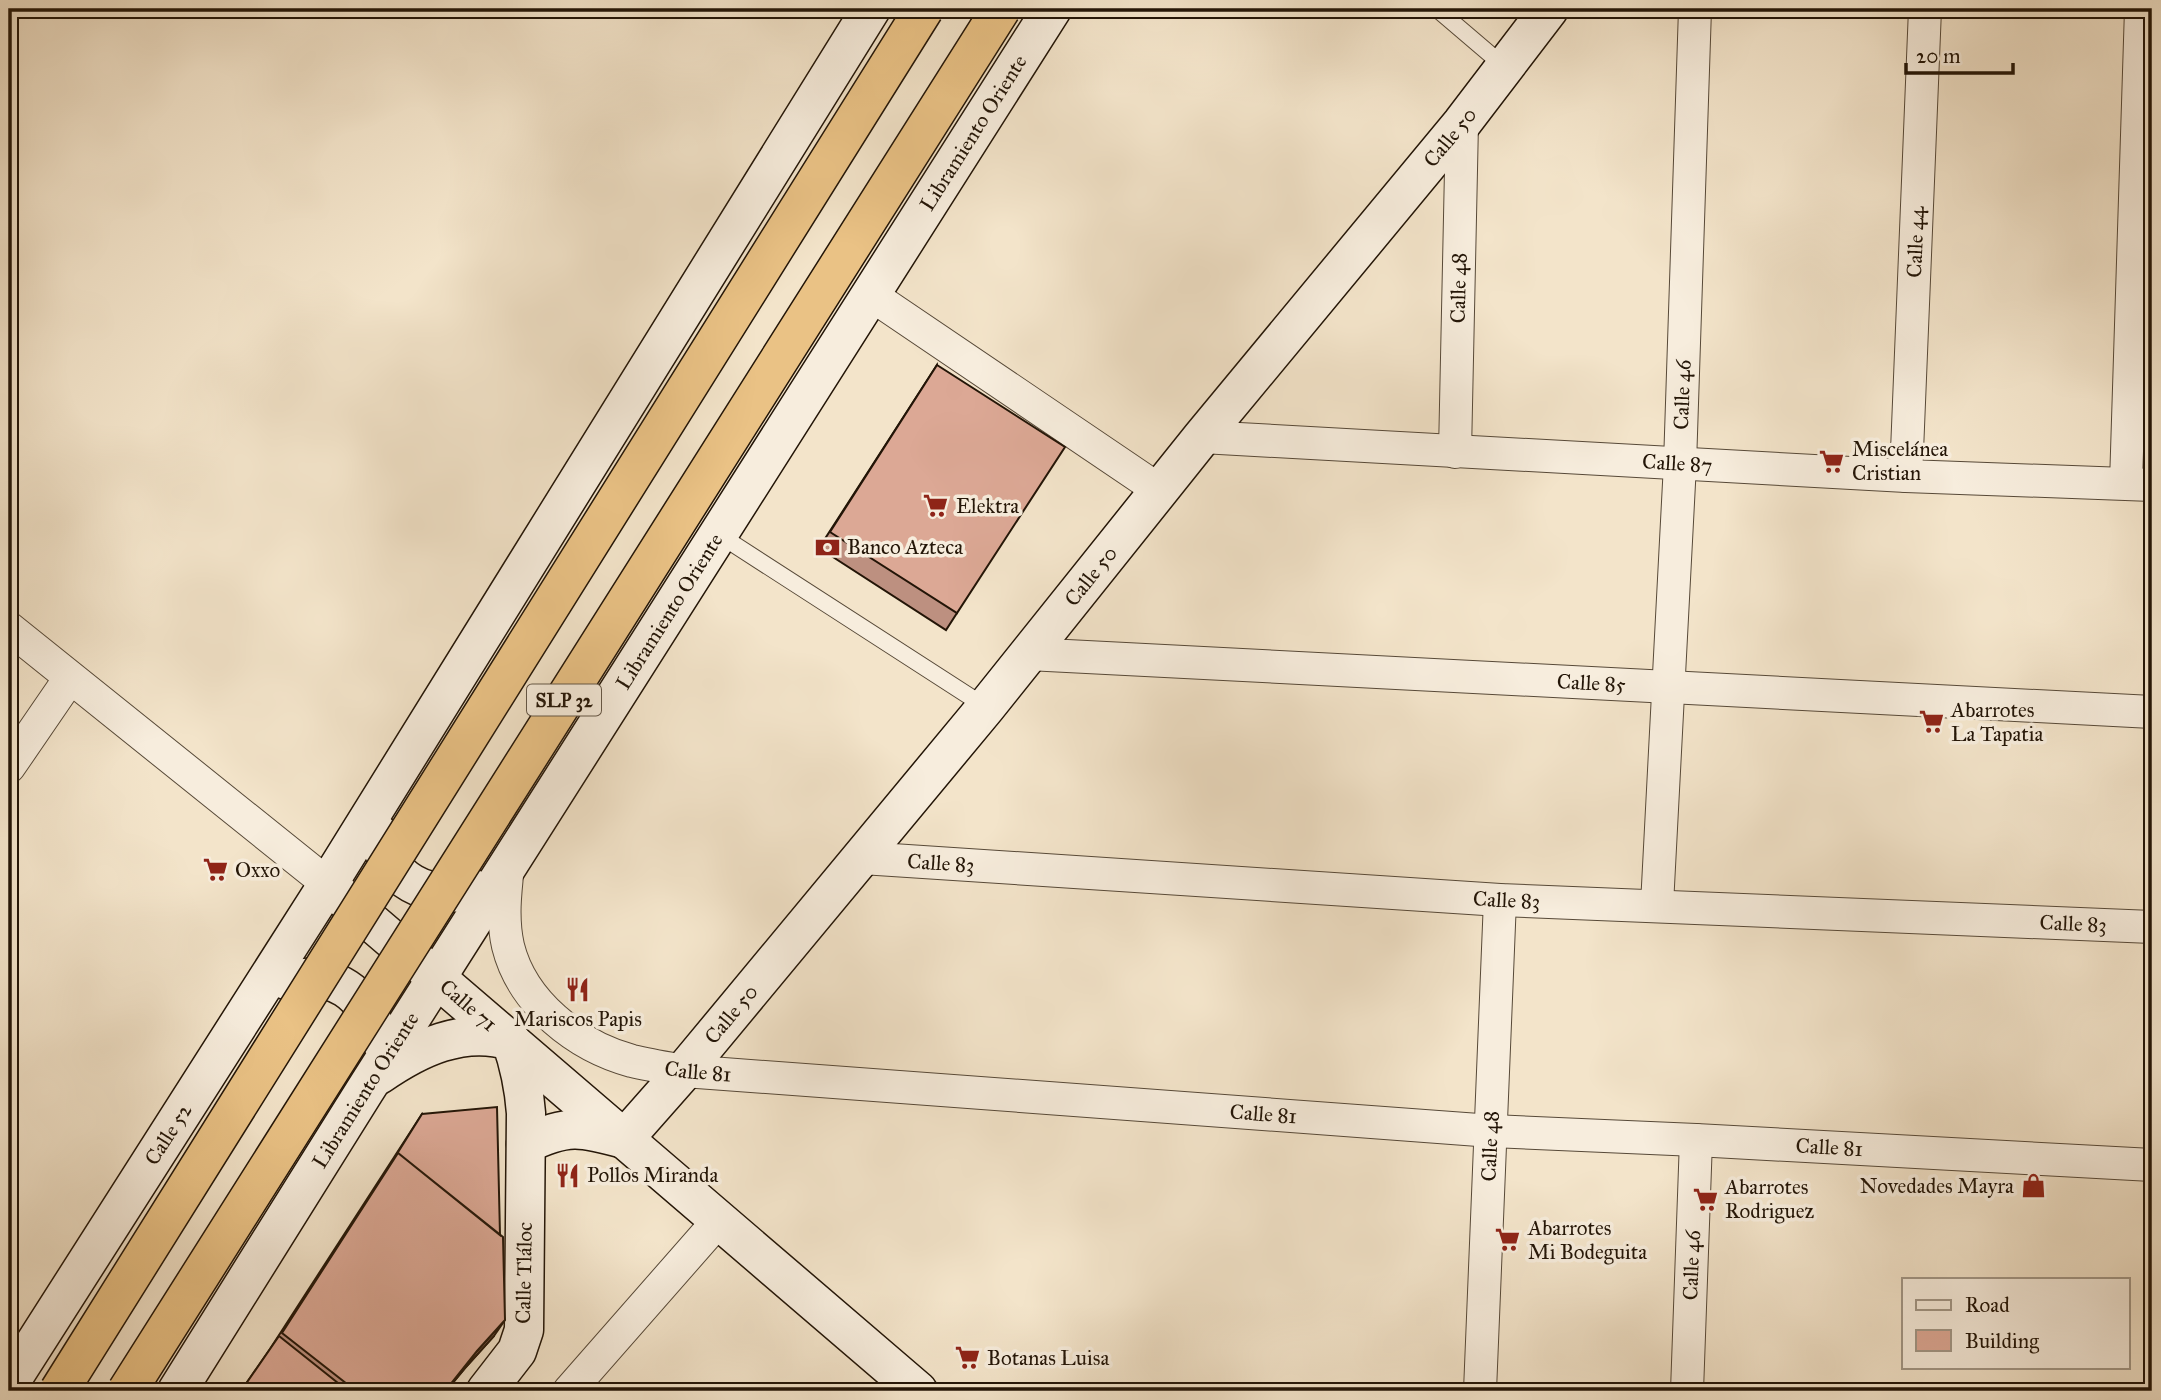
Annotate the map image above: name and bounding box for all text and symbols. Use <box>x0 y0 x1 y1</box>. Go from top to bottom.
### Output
scale bar <box>1906 32 2012 76</box>
text: 20 m <box>1916 43 1961 69</box>
street label: Libramiento Oriente <box>914 50 1033 216</box>
street label: Calle 50 <box>1418 102 1482 173</box>
street label: Calle 44 <box>1901 205 1930 278</box>
street label: Calle 48 <box>1445 252 1472 324</box>
street label: Calle 46 <box>1668 358 1696 430</box>
place label: Miscelánea Cristian <box>1852 436 1948 486</box>
supermarket icon: Miscelánea Cristian <box>1818 447 1846 475</box>
street label: Calle 87 <box>1642 448 1713 478</box>
supermarket icon: Elektra <box>922 492 950 520</box>
place label: Elektra <box>956 493 1019 519</box>
street label: Libramiento Oriente <box>610 528 729 694</box>
bank icon: Banco Azteca <box>813 533 841 561</box>
place label: Banco Azteca <box>847 534 963 560</box>
street label: Calle 50 <box>1059 541 1123 611</box>
street label: Calle 85 <box>1556 668 1626 698</box>
road number: SLP 32 <box>527 684 601 716</box>
place label: Abarrotes La Tapatia <box>1950 697 2043 747</box>
supermarket icon: Abarrotes La Tapatia <box>1917 708 1945 736</box>
street label: Calle 83 <box>906 848 975 878</box>
supermarket icon: Oxxo <box>201 856 229 884</box>
place label: Oxxo <box>235 857 280 883</box>
street label: Calle 83 <box>1472 885 1541 915</box>
street label: Calle 83 <box>2039 909 2107 938</box>
street label: Calle 71 <box>434 973 502 1037</box>
restaurant icon: Mariscos Papis <box>564 976 592 1004</box>
street label: Calle 50 <box>699 979 763 1049</box>
place label: Mariscos Papis <box>514 1006 642 1032</box>
street label: Libramiento Oriente <box>306 1007 425 1173</box>
street label: Calle 81 <box>662 1055 732 1087</box>
street label: Calle 52 <box>139 1098 198 1170</box>
street label: Calle 81 <box>1229 1099 1298 1129</box>
street label: Calle 48 <box>1476 1110 1504 1182</box>
street label: Calle 81 <box>1795 1132 1864 1162</box>
restaurant icon: Pollos Miranda <box>553 1161 581 1189</box>
place label: Pollos Miranda <box>587 1162 718 1188</box>
shop icon: Novedades Mayra <box>2020 1172 2048 1200</box>
place label: Novedades Mayra <box>1860 1173 2014 1199</box>
place label: Abarrotes Rodriguez <box>1724 1174 1814 1224</box>
supermarket icon: Abarrotes Rodriguez <box>1691 1185 1719 1213</box>
place label: Abarrotes Mi Bodeguita <box>1527 1215 1647 1265</box>
street label: Calle Tláloc <box>510 1222 538 1324</box>
supermarket icon: Abarrotes Mi Bodeguita <box>1494 1226 1522 1254</box>
street label: Calle 46 <box>1677 1228 1706 1301</box>
legend <box>1902 1278 2130 1368</box>
text: Road <box>1965 1292 2010 1318</box>
text: Building <box>1965 1328 2039 1354</box>
supermarket icon: Botanas Luisa <box>953 1344 981 1372</box>
place label: Botanas Luisa <box>987 1345 1109 1371</box>

